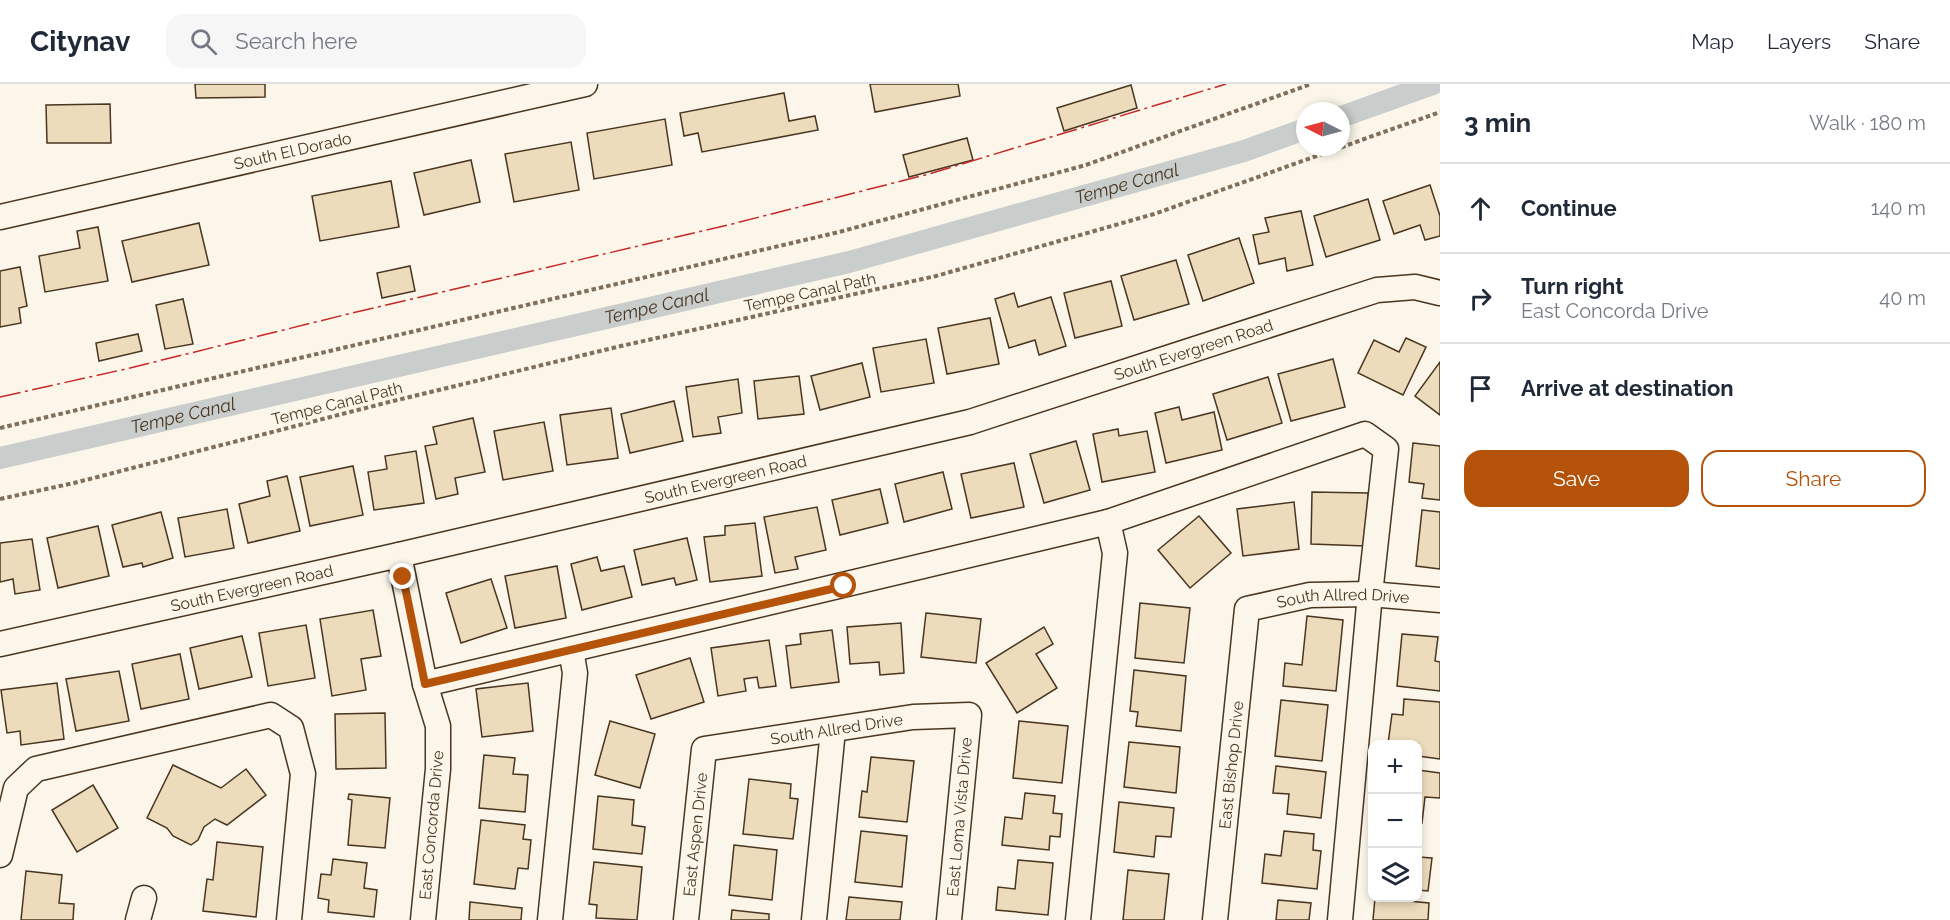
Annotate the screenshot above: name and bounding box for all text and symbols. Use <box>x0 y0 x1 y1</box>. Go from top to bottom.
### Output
search box <box>166 14 586 68</box>
text: Citynav <box>30 25 130 58</box>
icon: search <box>187 25 220 58</box>
text: Search here <box>235 28 357 54</box>
text: Map <box>1691 29 1734 54</box>
text: Layers <box>1767 29 1831 54</box>
text: Share <box>1864 29 1920 54</box>
north arrow <box>1296 102 1350 156</box>
text: 3 min <box>1464 108 1531 138</box>
text: Walk · 180 m <box>1809 111 1926 135</box>
street label: South El Dorado <box>232 128 353 174</box>
water label: Tempe Canal <box>1072 159 1181 208</box>
icon: ahead <box>1464 192 1497 225</box>
text: Continue <box>1521 195 1617 221</box>
text: 140 m <box>1871 196 1926 220</box>
street label: Tempe Canal Path <box>742 269 878 316</box>
text: Turn right <box>1521 273 1624 299</box>
icon: right <box>1464 282 1497 315</box>
water label: Tempe Canal <box>602 284 711 328</box>
text: 40 m <box>1879 286 1926 310</box>
text: East Concorda Drive <box>1521 299 1708 323</box>
street label: South Evergreen Road <box>1112 315 1276 385</box>
icon: arrive <box>1464 372 1497 405</box>
text: Arrive at destination <box>1521 375 1734 401</box>
street label: Tempe Canal Path <box>270 378 405 429</box>
water label: Tempe Canal <box>129 393 238 437</box>
button: Save <box>1464 450 1689 507</box>
button: Share <box>1701 450 1926 507</box>
street label: South Evergreen Road <box>643 451 809 508</box>
street label: South Evergreen Road <box>169 561 335 616</box>
route end <box>389 563 415 589</box>
route start <box>830 572 856 598</box>
street label: South Allred Drive <box>1275 585 1410 612</box>
street label: East Bishop Drive <box>1215 700 1247 830</box>
street label: South Allred Drive <box>769 710 904 749</box>
street label: East Loma Vista Drive <box>943 737 976 897</box>
map controls <box>1368 740 1422 902</box>
button: + <box>1368 740 1422 794</box>
street label: East Concorda Drive <box>415 750 447 901</box>
street label: East Aspen Drive <box>680 772 711 897</box>
button: − <box>1368 794 1422 848</box>
button: layers <box>1368 848 1422 902</box>

